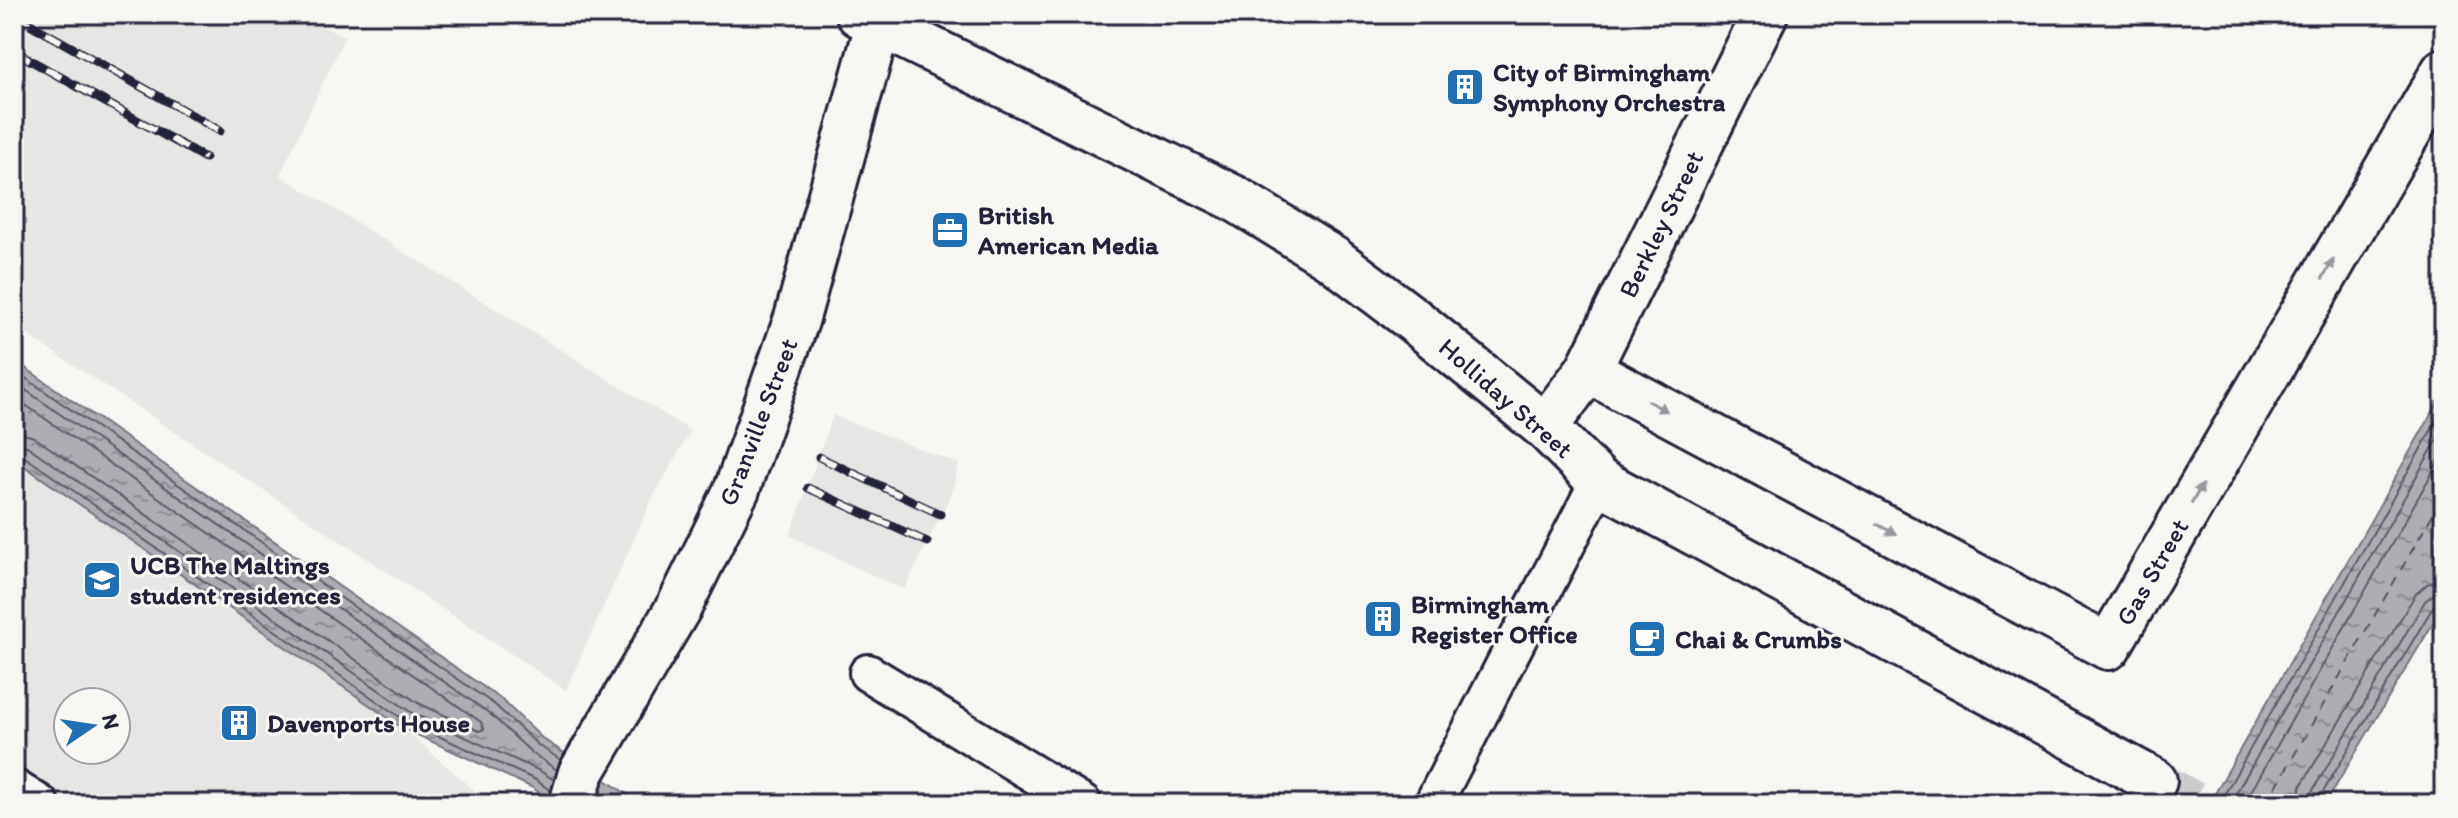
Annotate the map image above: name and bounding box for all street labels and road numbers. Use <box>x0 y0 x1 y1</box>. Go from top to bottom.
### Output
street label: Berkley Street <box>1612 145 1711 303</box>
street label: Holliday Street <box>1432 331 1580 465</box>
street label: Granville Street <box>711 334 805 510</box>
street label: Gas Street <box>2109 513 2196 631</box>

